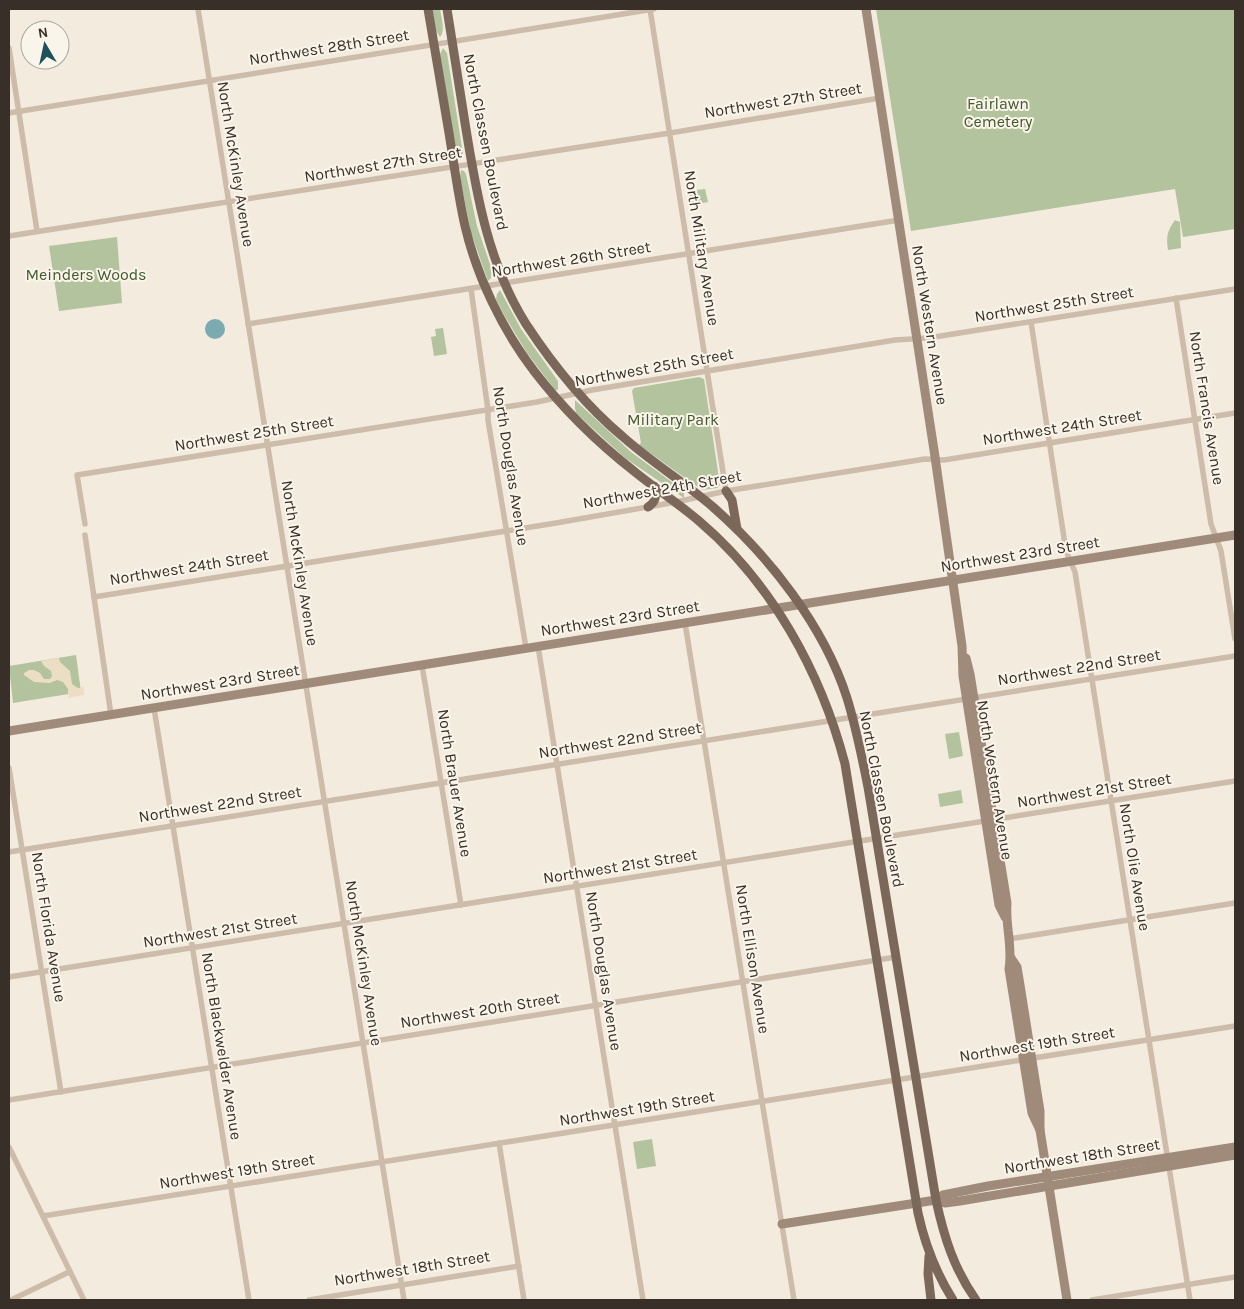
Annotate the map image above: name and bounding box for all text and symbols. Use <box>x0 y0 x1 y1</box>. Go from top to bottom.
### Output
north arrow <box>20 20 70 70</box>
text: N <box>37 23 49 42</box>
street label: Northwest 28th Street <box>248 25 410 69</box>
street label: North Classen Boulevard <box>460 52 512 232</box>
street label: Northwest 27th Street <box>703 78 863 122</box>
street label: North McKinley Avenue <box>214 80 258 248</box>
park label: Fairlawn Cemetery <box>964 94 1033 131</box>
street label: Northwest 27th Street <box>303 142 463 186</box>
street label: North Military Avenue <box>680 169 724 327</box>
street label: Northwest 26th Street <box>490 237 652 281</box>
street label: North Western Avenue <box>908 244 952 406</box>
park label: Meinders Woods <box>25 265 147 284</box>
street label: Northwest 25th Street <box>973 282 1135 326</box>
street label: North Francis Avenue <box>1185 330 1229 486</box>
street label: Northwest 25th Street <box>573 344 735 390</box>
street label: North Douglas Avenue <box>489 385 533 547</box>
street label: Northwest 24th Street <box>981 405 1143 449</box>
park label: Military Park <box>627 410 719 429</box>
street label: Northwest 25th Street <box>173 411 335 455</box>
street label: Northwest 24th Street <box>581 466 743 512</box>
street label: North McKinley Avenue <box>278 479 322 647</box>
street label: Northwest 23rd Street <box>939 532 1101 576</box>
street label: Northwest 24th Street <box>108 545 270 589</box>
street label: Northwest 23rd Street <box>539 596 701 640</box>
street label: Northwest 22nd Street <box>996 645 1162 689</box>
street label: Northwest 23rd Street <box>139 660 301 704</box>
street label: North Western Avenue <box>973 699 1017 861</box>
street label: North Brauer Avenue <box>434 708 476 858</box>
street label: North Classen Boulevard <box>856 709 908 889</box>
street label: Northwest 22nd Street <box>537 718 703 762</box>
street label: Northwest 21st Street <box>1016 768 1172 812</box>
street label: Northwest 22nd Street <box>137 782 303 826</box>
street label: North Olie Avenue <box>1116 802 1154 932</box>
street label: Northwest 21st Street <box>542 844 698 888</box>
street label: North Florida Avenue <box>28 851 70 1003</box>
street label: North McKinley Avenue <box>342 879 386 1047</box>
street label: North Ellison Avenue <box>732 883 774 1035</box>
street label: North Douglas Avenue <box>582 890 626 1052</box>
street label: Northwest 21st Street <box>142 908 298 952</box>
street label: North Blackwelder Avenue <box>198 951 246 1141</box>
street label: Northwest 20th Street <box>399 988 561 1032</box>
street label: Northwest 19th Street <box>958 1022 1116 1066</box>
street label: Northwest 19th Street <box>558 1086 716 1130</box>
street label: Northwest 18th Street <box>1003 1134 1161 1178</box>
street label: Northwest 19th Street <box>158 1149 316 1193</box>
street label: Northwest 18th Street <box>333 1246 491 1290</box>

